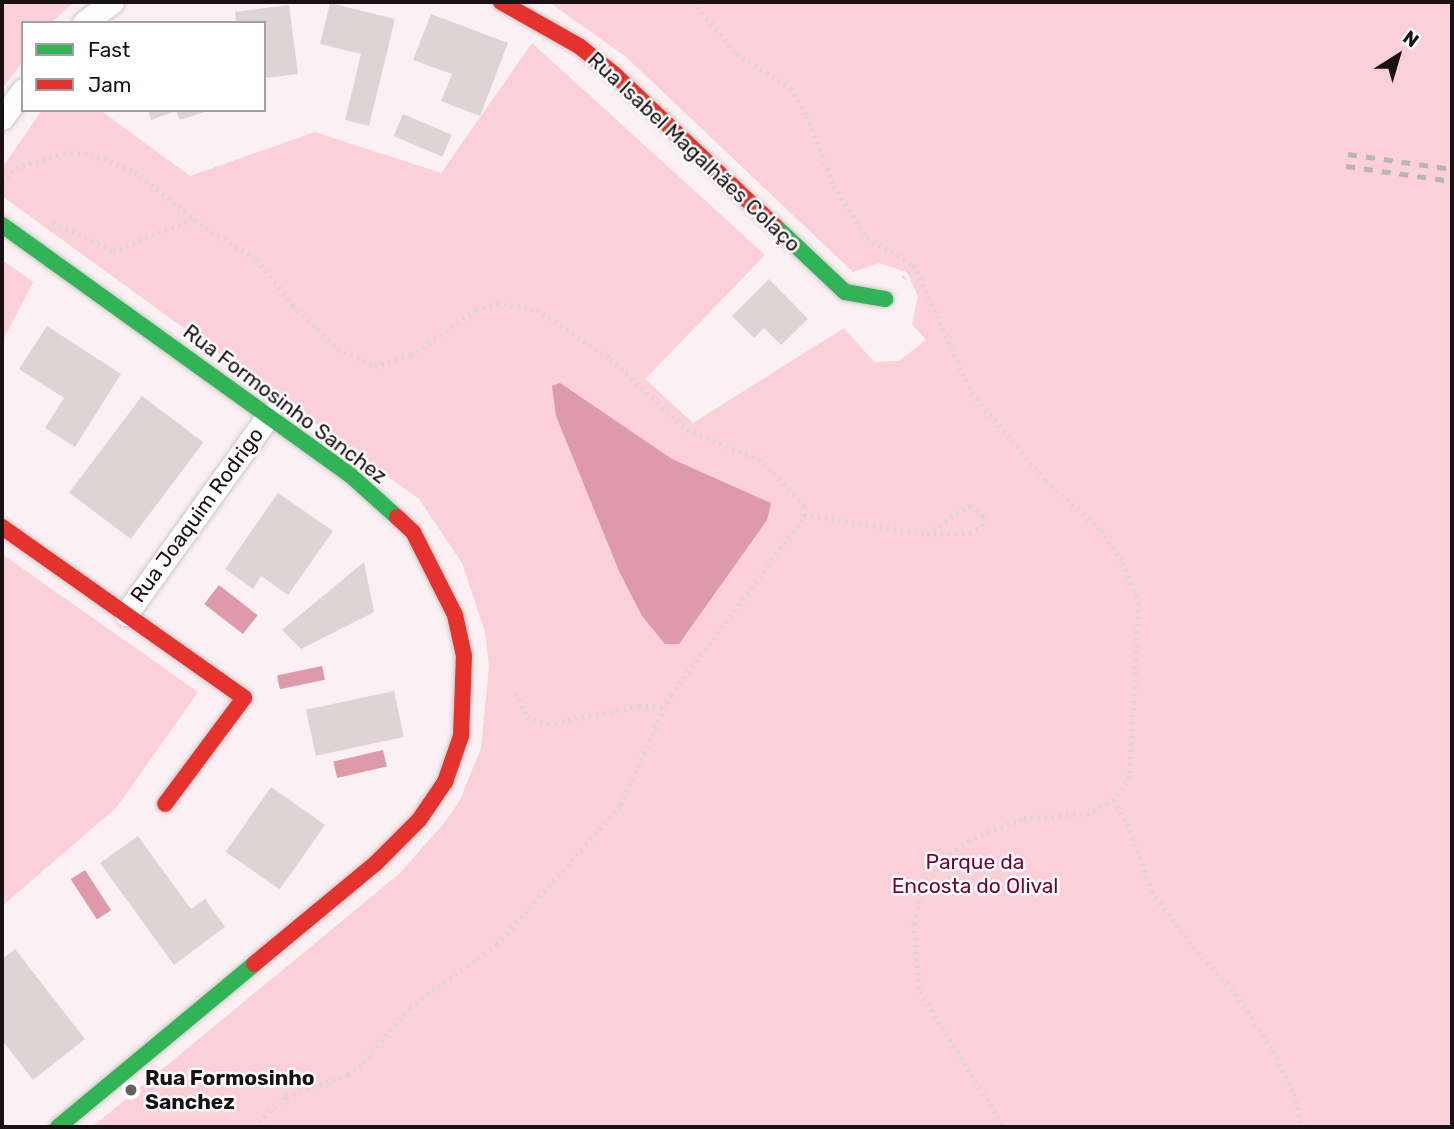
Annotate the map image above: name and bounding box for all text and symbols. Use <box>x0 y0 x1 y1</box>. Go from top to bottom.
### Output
legend <box>21 21 266 112</box>
north arrow <box>1363 21 1433 91</box>
text: N <box>1399 26 1423 52</box>
text: Fast <box>88 37 130 62</box>
street label: Rua Isabel Magalhães Colaço <box>582 47 806 257</box>
text: Jam <box>88 72 132 97</box>
street label: Rua Formosinho Sanchez <box>178 319 392 489</box>
street label: Rua Joaquim Rodrigo <box>125 423 269 607</box>
park label: Parque da Encosta do Olival <box>892 849 1058 899</box>
place label: Rua Formosinho Sanchez <box>145 1065 315 1115</box>
marker: Rua Formosinho Sanchez <box>123 1082 139 1098</box>

